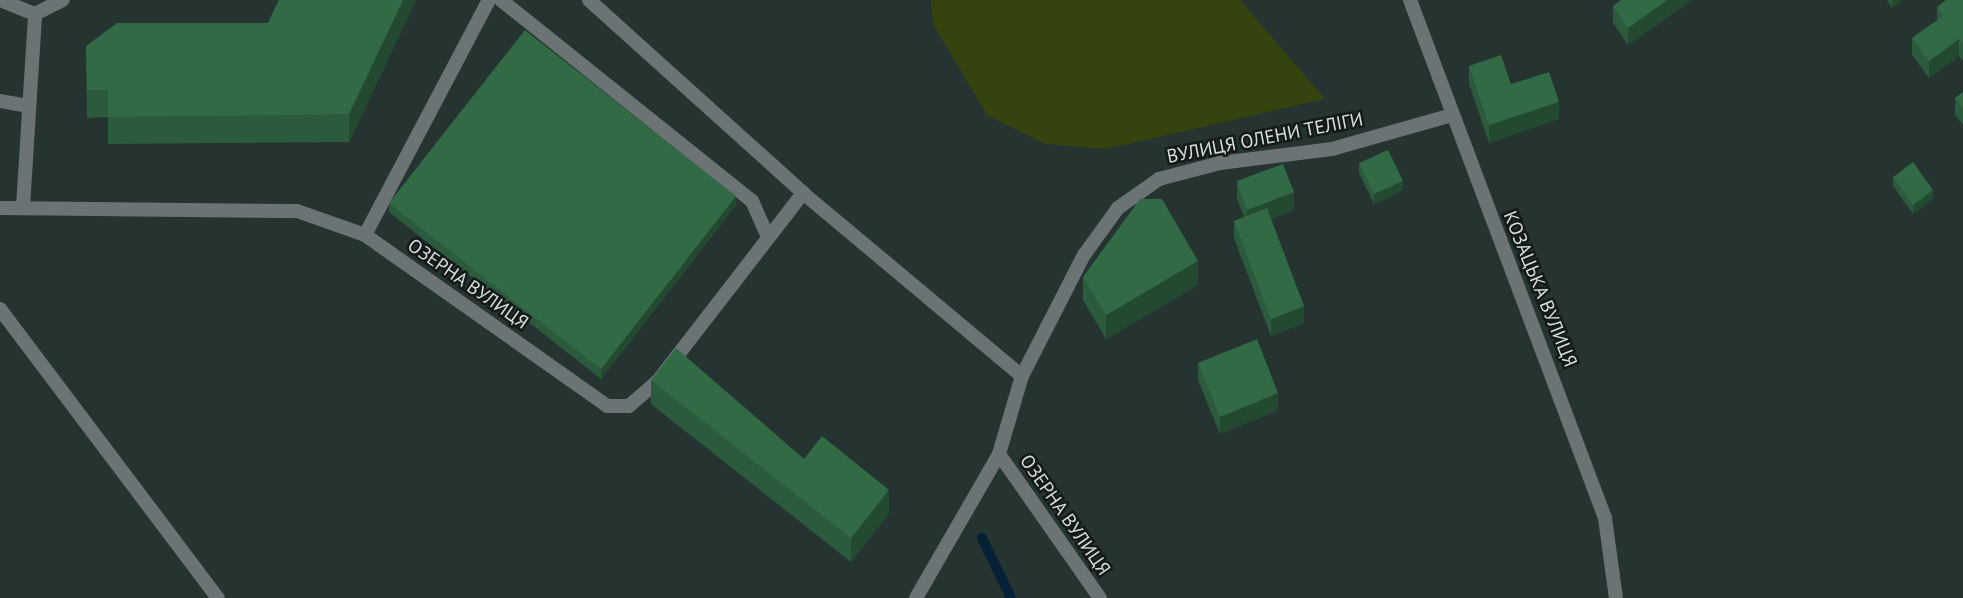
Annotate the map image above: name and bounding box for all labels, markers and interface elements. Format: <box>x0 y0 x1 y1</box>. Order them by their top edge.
street label: ВУЛИЦЯ ОЛЕНИ ТЕЛІГИ <box>1165 108 1365 168</box>
street label: КОЗАЦЬКА ВУЛИЦЯ <box>1498 207 1582 371</box>
street label: ОЗЕРНА ВУЛИЦЯ <box>403 234 533 334</box>
street label: ОЗЕРНА ВУЛИЦЯ <box>1015 450 1115 580</box>

